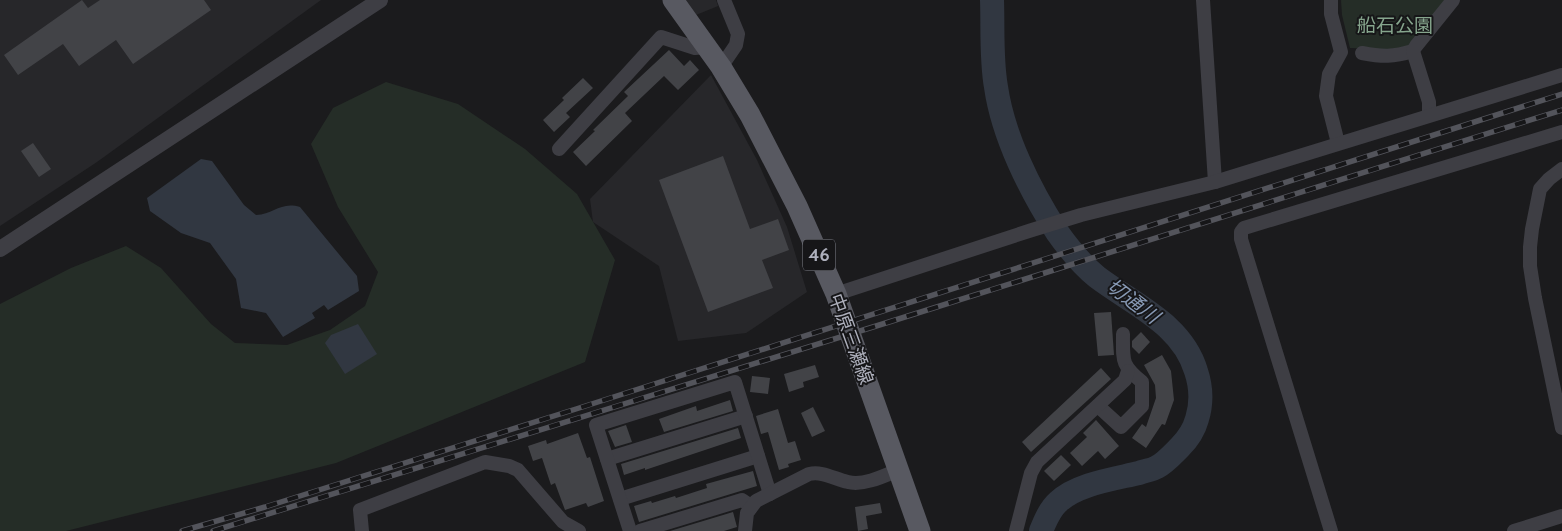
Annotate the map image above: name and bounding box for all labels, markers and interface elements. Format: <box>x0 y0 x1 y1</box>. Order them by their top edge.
park label: 船石公園 <box>1357 14 1433 37</box>
road number: 46 <box>803 240 835 270</box>
water label: 切通川 <box>1102 273 1166 330</box>
street label: 中原三瀬線 <box>824 290 878 388</box>

